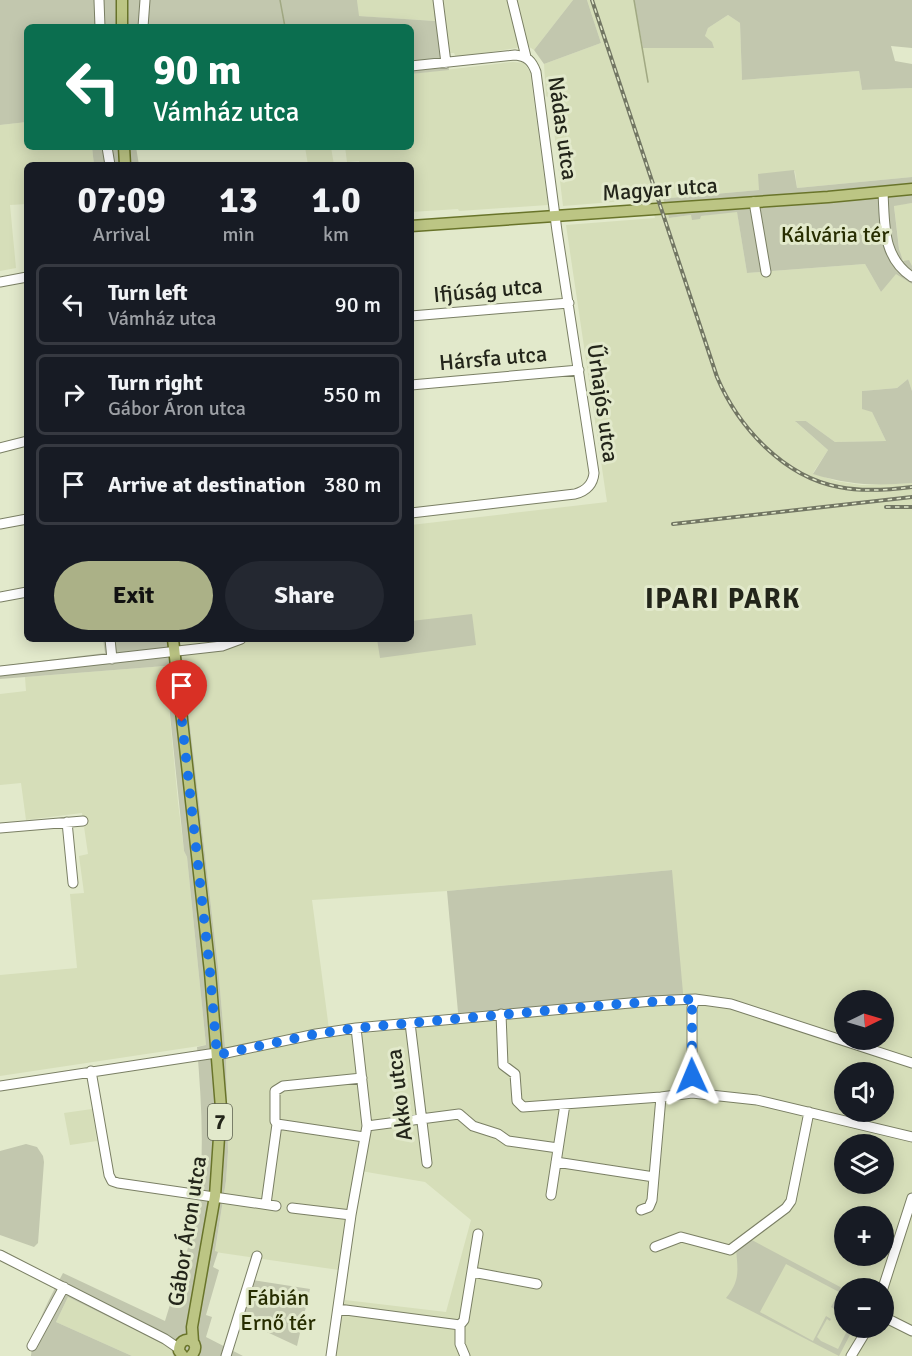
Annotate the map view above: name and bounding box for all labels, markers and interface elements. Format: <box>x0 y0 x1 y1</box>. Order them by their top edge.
text: 90 m <box>153 45 242 96</box>
icon: left <box>54 48 132 126</box>
street label: Nádas utca <box>542 74 584 182</box>
text: Vámház utca <box>153 96 299 129</box>
street label: Magyar utca <box>601 172 719 206</box>
text: 07:09 <box>77 178 166 223</box>
text: 13 <box>219 178 258 223</box>
text: 1.0 <box>311 178 361 223</box>
park label: Kálvária tér <box>781 221 889 248</box>
text: Arrival <box>93 222 150 247</box>
text: min <box>222 222 255 247</box>
text: km <box>323 222 349 247</box>
street label: Ifjúság utca <box>432 272 544 308</box>
text: Turn left <box>108 279 188 306</box>
icon: left <box>57 288 90 321</box>
text: 90 m <box>335 291 381 318</box>
text: Vámház utca <box>108 306 216 331</box>
street label: Hársfa utca <box>438 340 548 376</box>
street label: Űrhajós utca <box>581 342 625 464</box>
text: Turn right <box>108 369 203 396</box>
icon: right <box>57 378 90 411</box>
text: 550 m <box>323 381 381 408</box>
text: Gábor Áron utca <box>108 396 246 421</box>
icon: arrive <box>57 468 90 501</box>
text: Arrive at destination <box>108 471 305 498</box>
text: 380 m <box>323 471 382 498</box>
button: Exit <box>54 561 213 630</box>
button: Share <box>225 561 384 630</box>
district label: IPARI PARK <box>645 582 801 616</box>
pin <box>156 660 207 722</box>
icon: arrive <box>165 669 198 702</box>
north arrow <box>834 990 894 1050</box>
map controls <box>834 990 894 1338</box>
position arrow <box>660 1044 724 1108</box>
street label: Akko utca <box>380 1047 418 1143</box>
button: sound <box>834 1062 894 1122</box>
road number: 7 <box>208 1104 232 1140</box>
button: layers <box>834 1134 894 1194</box>
street label: Gábor Áron utca <box>162 1154 212 1308</box>
button: + <box>834 1206 894 1266</box>
button: − <box>834 1278 894 1338</box>
park label: Fábián Ernő tér <box>240 1284 316 1336</box>

